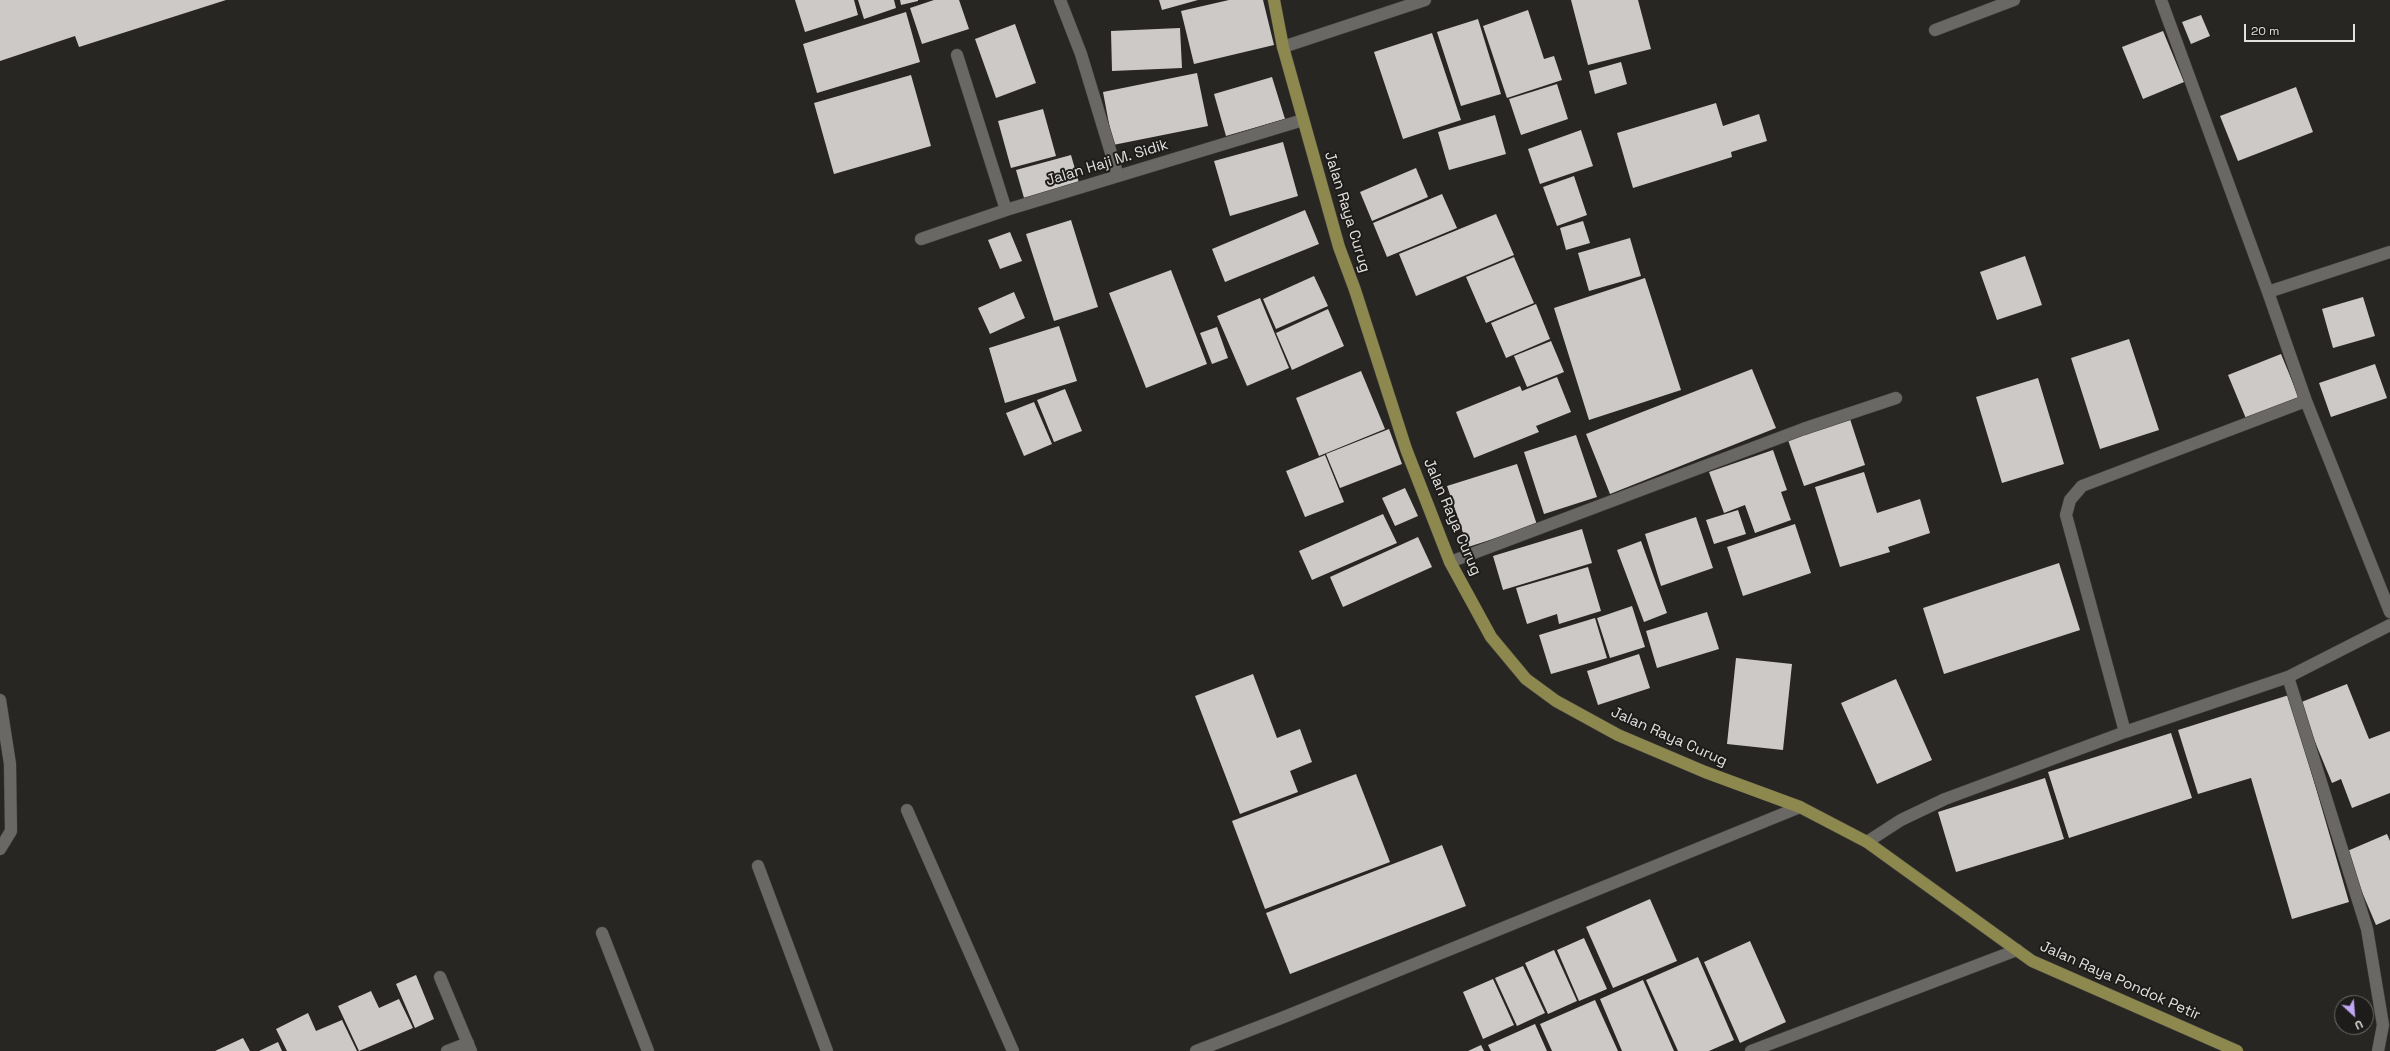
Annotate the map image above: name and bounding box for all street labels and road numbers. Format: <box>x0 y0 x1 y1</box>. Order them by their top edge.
street label: Jalan Haji M. Sidik <box>1044 136 1170 190</box>
street label: Jalan Raya Curug <box>1320 149 1374 275</box>
street label: Jalan Raya Curug <box>1419 456 1485 578</box>
street label: Jalan Raya Curug <box>1608 703 1730 771</box>
street label: Jalan Raya Pondok Petir <box>2037 937 2203 1025</box>

